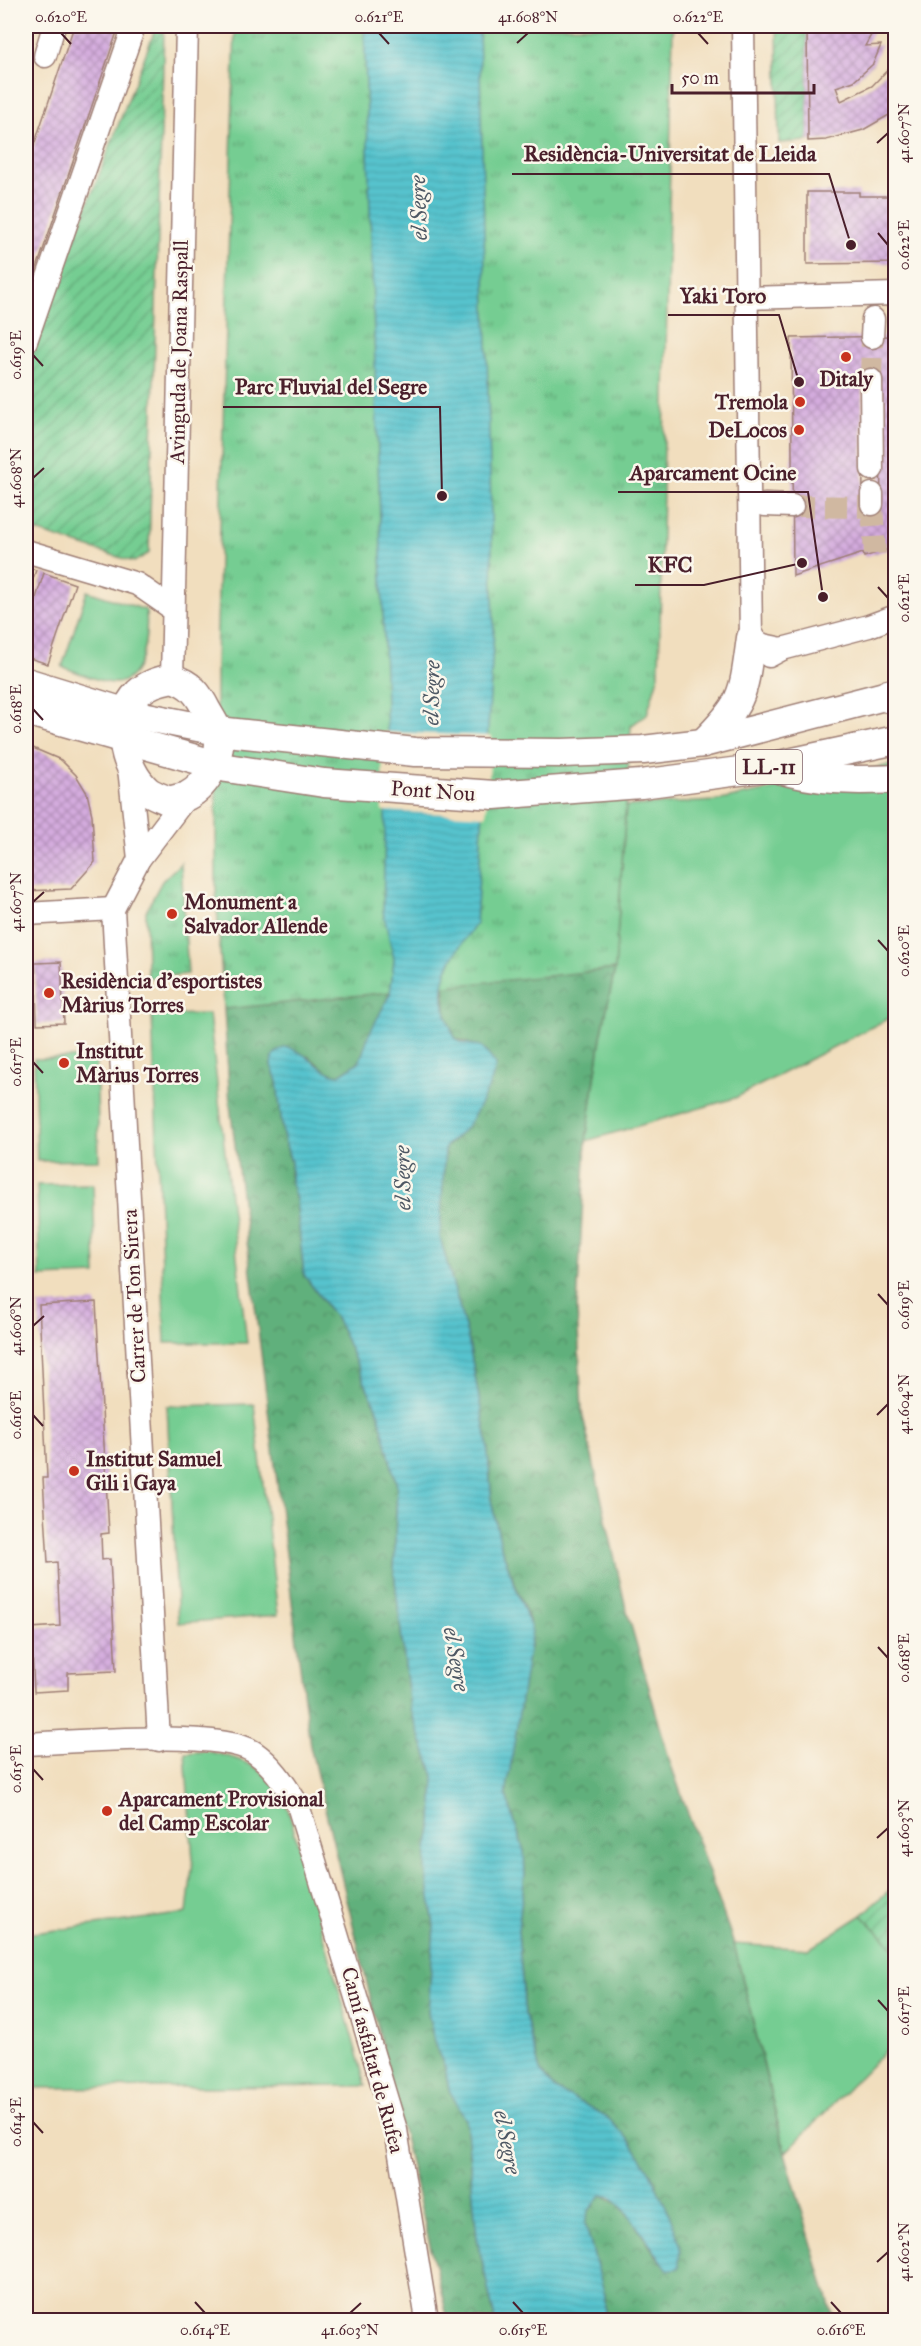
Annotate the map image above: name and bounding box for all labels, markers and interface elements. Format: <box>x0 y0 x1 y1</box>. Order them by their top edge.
text: 0.620°E <box>35 8 87 26</box>
text: 0.621°E <box>354 8 404 26</box>
text: 41.608°N <box>498 8 558 26</box>
text: 0.622°E <box>673 8 723 26</box>
scale bar <box>672 57 814 95</box>
text: 50 m <box>681 67 719 89</box>
text: 41.607°N <box>895 103 913 163</box>
callout: Residència-Universitat de Lleida <box>512 134 829 174</box>
text: Residència-Universitat de Lleida <box>524 140 817 167</box>
water label: el Segre <box>404 174 433 241</box>
text: 0.622°E <box>895 220 913 270</box>
street label: Avinguda de Joana Raspall <box>164 239 194 465</box>
callout: Yaki Toro <box>668 275 779 315</box>
text: Yaki Toro <box>679 282 766 309</box>
text: 0.619°E <box>7 330 25 380</box>
marker: Ditaly <box>839 350 853 364</box>
place label: Ditaly <box>819 366 874 392</box>
callout: Parc Fluvial del Segre <box>223 367 440 407</box>
text: Parc Fluvial del Segre <box>235 373 427 400</box>
place label: Tremola <box>714 389 789 415</box>
marker: Tremola <box>793 395 807 409</box>
place label: DeLocos <box>708 417 787 443</box>
marker: DeLocos <box>792 423 806 437</box>
text: 41.608°N <box>7 448 25 508</box>
callout: Aparcament Ocine <box>618 452 808 492</box>
text: Aparcament Ocine <box>628 459 796 486</box>
callout: KFC <box>635 545 704 585</box>
text: KFC <box>648 551 693 578</box>
text: 0.621°E <box>895 573 913 623</box>
water label: el Segre <box>417 660 446 726</box>
text: 0.618°E <box>7 684 25 734</box>
road number: LL-11 <box>736 750 802 784</box>
street label: Pont Nou <box>390 775 476 807</box>
text: 41.607°N <box>7 872 25 932</box>
place label: Monument a Salvador Allende <box>184 889 328 939</box>
marker: Monument a Salvador Allende <box>165 907 179 921</box>
text: 0.620°E <box>895 925 913 977</box>
place label: Residència d'esportistes Màrius Torres <box>61 968 262 1018</box>
marker: Residència d'esportistes Màrius Torres <box>42 986 56 1000</box>
text: 0.617°E <box>7 1037 25 1087</box>
place label: Institut Màrius Torres <box>76 1038 199 1088</box>
marker: Institut Màrius Torres <box>57 1056 71 1070</box>
water label: el Segre <box>388 1145 417 1211</box>
street label: Carrer de Ton Sirera <box>116 1208 152 1384</box>
text: 0.619°E <box>895 1280 913 1330</box>
text: 41.606°N <box>7 1296 25 1356</box>
text: 41.604°N <box>895 1374 913 1434</box>
text: 0.616°E <box>7 1390 25 1440</box>
place label: Institut Samuel Gili i Gaya <box>86 1446 223 1496</box>
marker: Institut Samuel Gili i Gaya <box>67 1464 81 1478</box>
water label: el Segre <box>438 1625 476 1694</box>
text: 0.618°E <box>895 1633 913 1683</box>
text: 0.615°E <box>7 1745 25 1793</box>
place label: Aparcament Provisional del Camp Escolar <box>117 1786 325 1836</box>
text: 41.603°N <box>895 1799 913 1857</box>
marker: Aparcament Provisional del Camp Escolar <box>100 1804 114 1818</box>
street label: Camí asfaltat de Rufea <box>336 1964 410 2156</box>
text: 0.617°E <box>895 1986 913 2036</box>
text: 0.614°E <box>7 2097 25 2147</box>
water label: el Segre <box>488 2108 527 2177</box>
text: 41.602°N <box>895 2222 913 2282</box>
text: 0.614°E <box>180 2321 230 2339</box>
text: 41.603°N <box>321 2321 379 2339</box>
text: 0.615°E <box>499 2321 547 2339</box>
text: 0.616°E <box>816 2321 866 2339</box>

